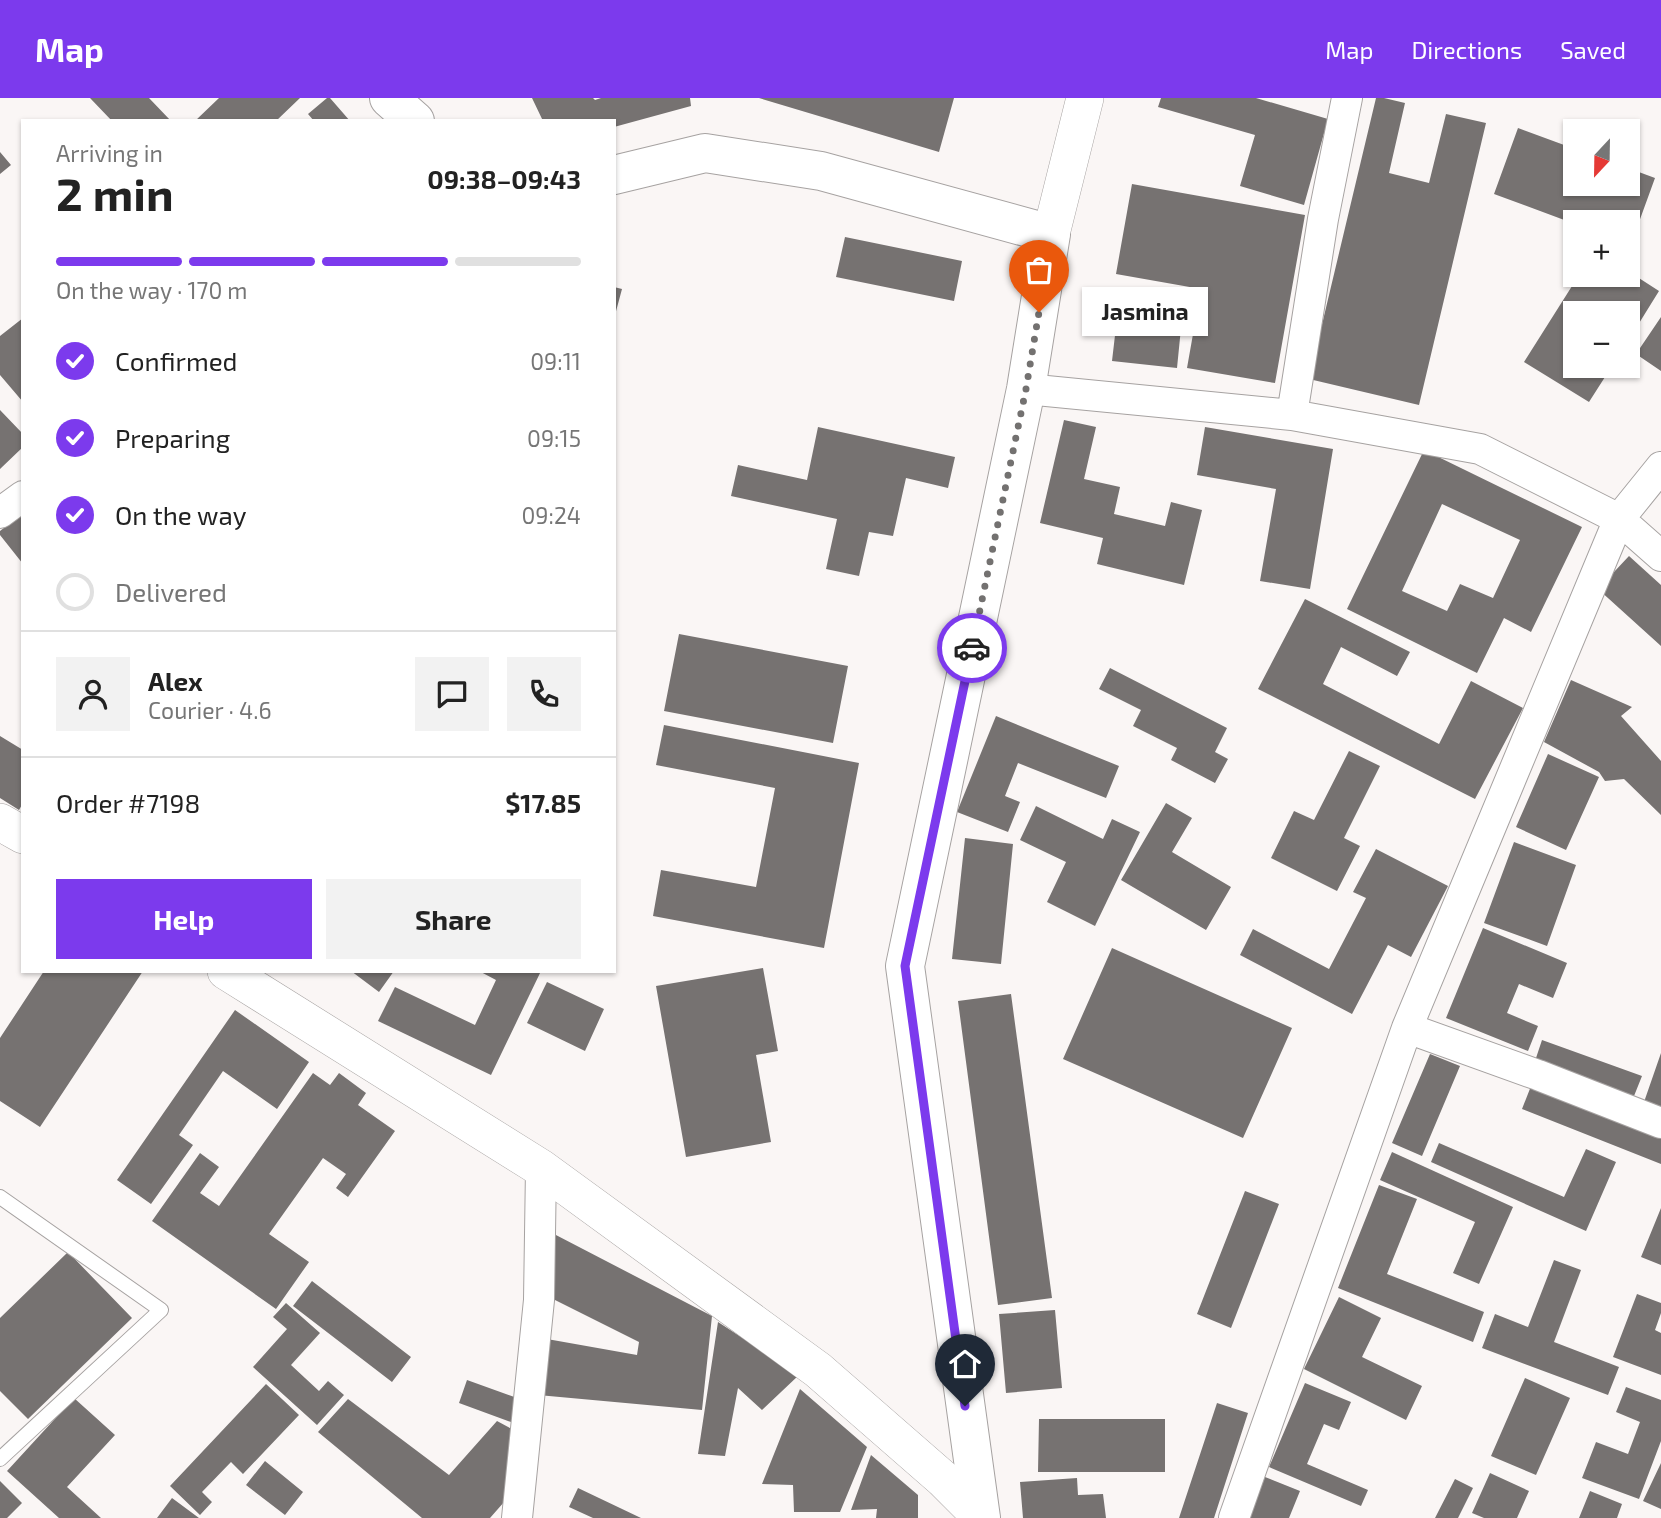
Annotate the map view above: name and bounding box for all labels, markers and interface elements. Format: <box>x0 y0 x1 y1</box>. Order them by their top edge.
text: Map <box>35 29 104 69</box>
text: Map <box>1325 35 1373 64</box>
text: Directions <box>1411 35 1522 64</box>
text: Saved <box>1560 35 1626 64</box>
north arrow <box>1563 119 1640 196</box>
map controls <box>1563 119 1640 378</box>
text: Arriving in <box>56 139 163 167</box>
text: 09:38–09:43 <box>427 163 581 194</box>
text: 2 min <box>56 165 174 220</box>
button: + <box>1563 210 1640 287</box>
pin <box>1009 240 1069 312</box>
icon: bag <box>1020 251 1058 289</box>
text: On the way · 170 m <box>56 276 248 304</box>
callout: Jasmina <box>1081 288 1207 336</box>
text: Jasmina <box>1101 297 1189 325</box>
button: − <box>1563 301 1640 378</box>
icon: check <box>56 342 94 380</box>
text: Confirmed <box>115 345 238 376</box>
text: 09:11 <box>530 347 581 375</box>
icon: check <box>56 419 94 457</box>
text: Preparing <box>115 422 230 453</box>
text: 09:15 <box>527 424 581 452</box>
icon: check <box>56 496 94 534</box>
text: On the way <box>115 499 246 530</box>
text: 09:24 <box>521 501 581 529</box>
text: Delivered <box>115 576 227 607</box>
courier <box>937 613 1007 683</box>
icon: car <box>953 629 991 667</box>
button: person <box>56 657 130 731</box>
button: chat <box>415 657 489 731</box>
button: phone <box>507 657 581 731</box>
text: Alex <box>148 665 203 696</box>
text: Courier · 4.6 <box>148 696 272 724</box>
text: Order #7198 <box>56 787 200 818</box>
text: $17.85 <box>505 787 581 818</box>
button: Help <box>56 879 312 959</box>
button: Share <box>326 879 581 959</box>
pin <box>935 1334 995 1406</box>
icon: home <box>946 1345 984 1383</box>

